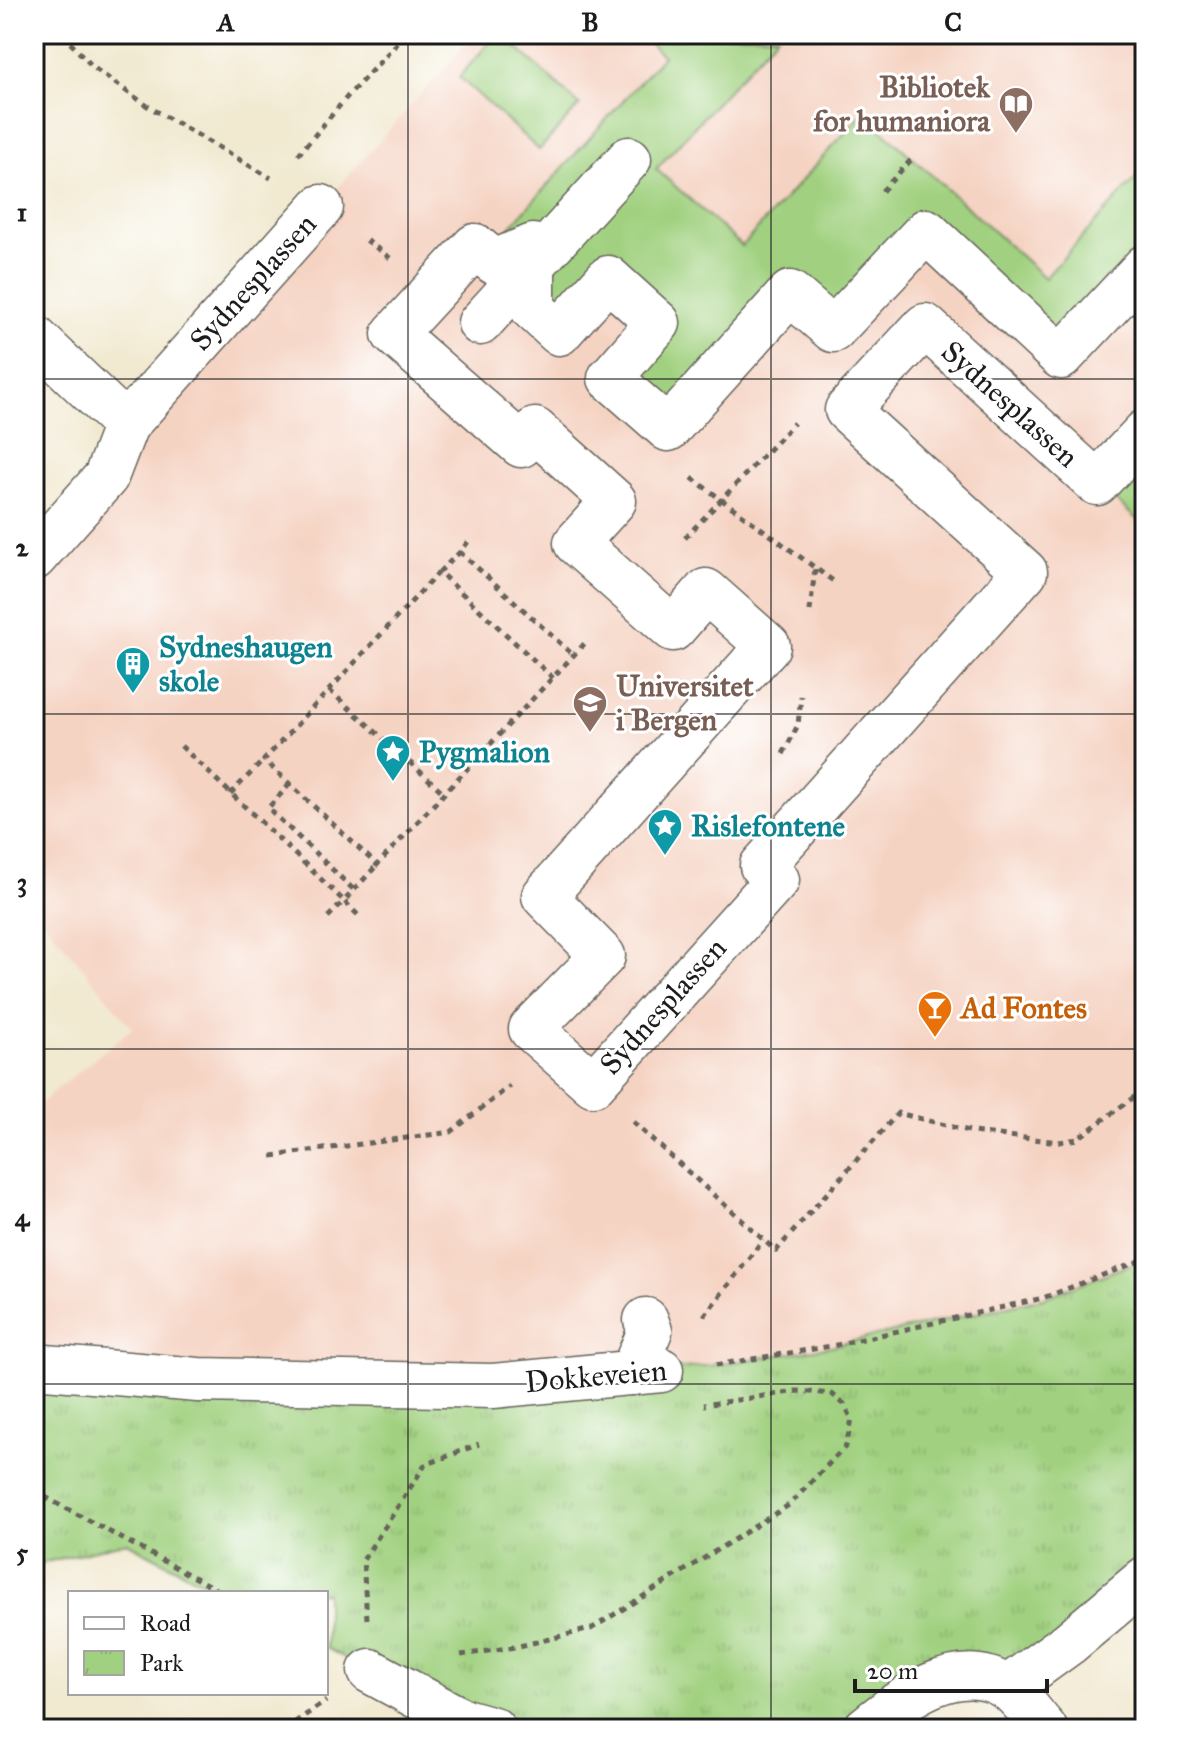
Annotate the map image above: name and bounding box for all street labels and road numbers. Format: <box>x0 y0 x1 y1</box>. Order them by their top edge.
street label: Sydnesplassen <box>182 206 324 358</box>
street label: Sydnesplassen <box>934 333 1086 475</box>
street label: Sydnesplassen <box>592 930 734 1082</box>
street label: Dokkeveien <box>524 1352 668 1400</box>

